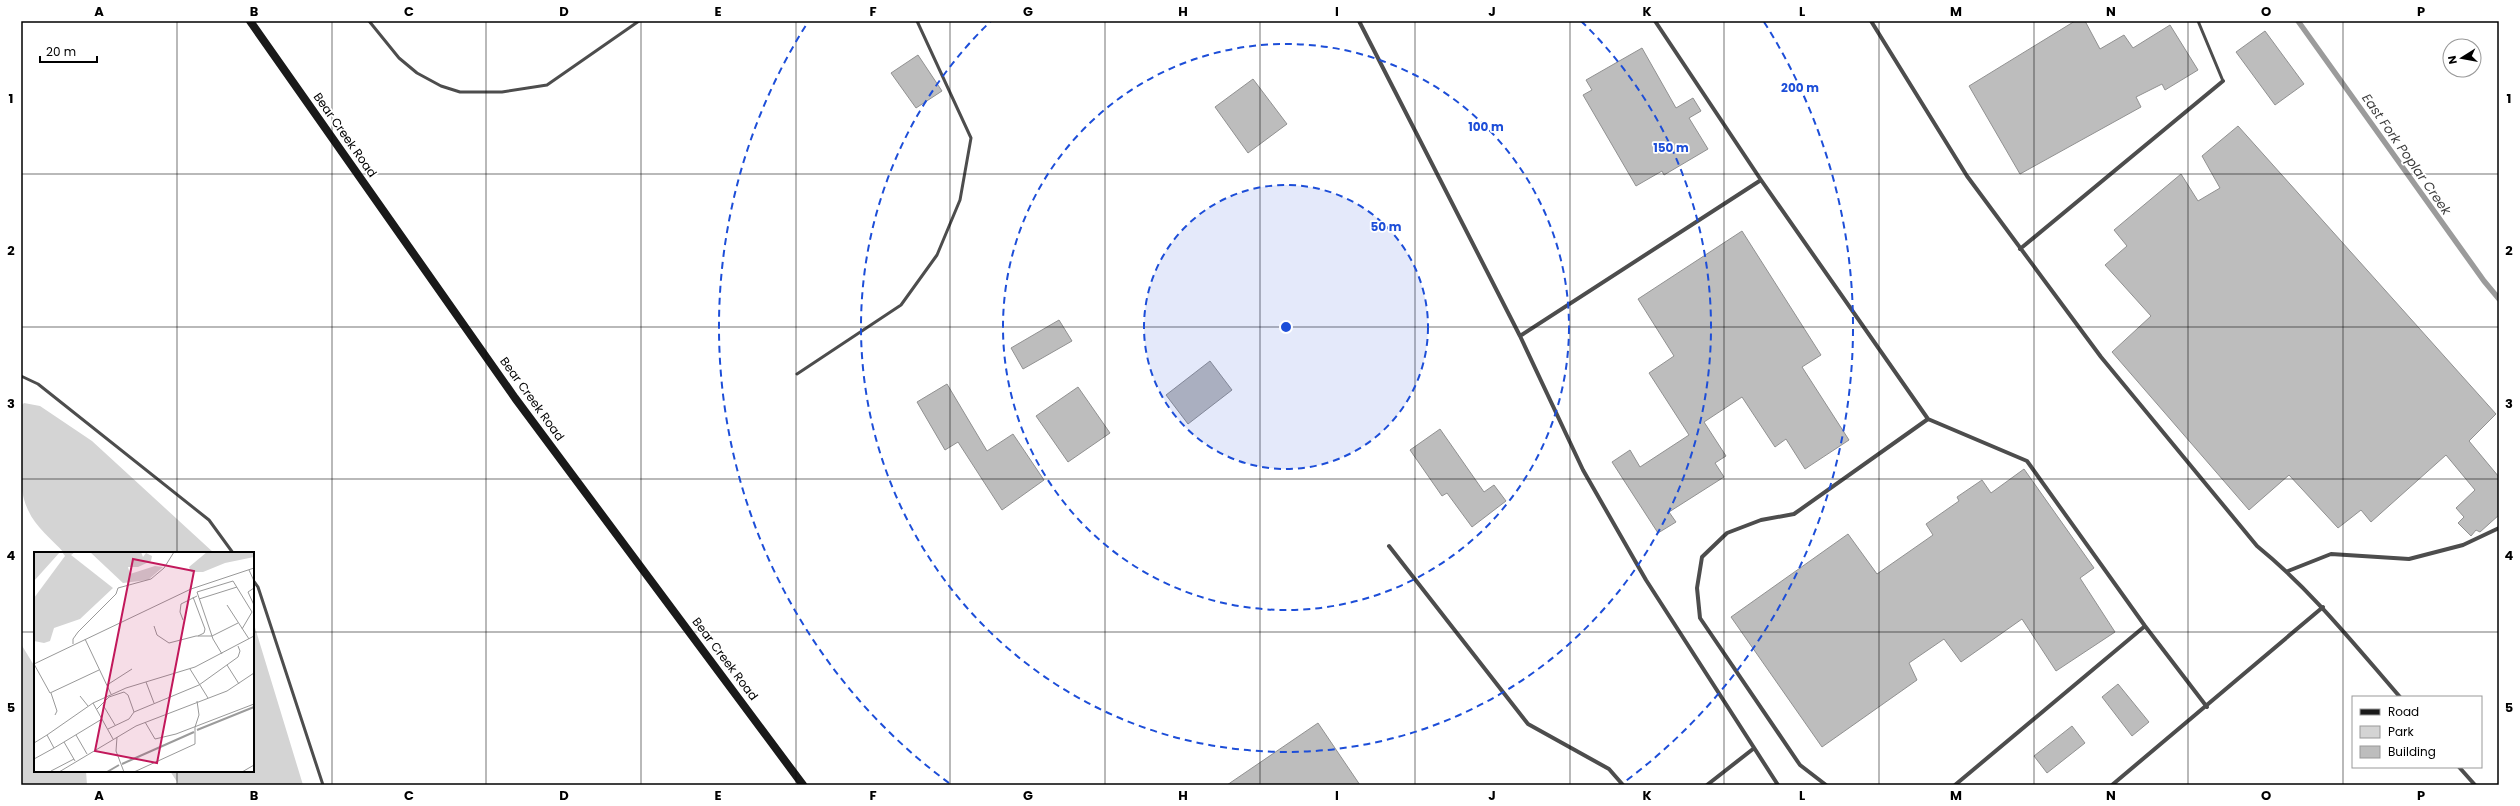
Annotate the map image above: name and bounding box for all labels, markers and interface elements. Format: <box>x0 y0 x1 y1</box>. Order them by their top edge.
text: A <box>94 2 104 21</box>
text: B <box>250 2 259 21</box>
text: C <box>404 2 414 21</box>
text: D <box>559 2 569 21</box>
text: E <box>714 2 722 21</box>
text: F <box>869 2 877 21</box>
text: G <box>1023 2 1033 21</box>
text: H <box>1178 2 1188 21</box>
text: I <box>1335 2 1339 21</box>
text: J <box>1488 2 1496 21</box>
text: K <box>1642 2 1652 21</box>
text: L <box>1799 2 1805 21</box>
text: M <box>1950 2 1962 21</box>
text: N <box>2106 2 2116 21</box>
text: O <box>2261 2 2271 21</box>
text: P <box>2417 2 2425 21</box>
scale bar <box>40 38 97 64</box>
north arrow <box>2442 38 2482 78</box>
text: 20 m <box>46 43 76 60</box>
text: N <box>2444 54 2461 65</box>
text: 200 m <box>1781 79 1819 96</box>
text: 1 <box>9 89 13 108</box>
street label: Bear Creek Road <box>310 89 381 180</box>
text: 1 <box>2507 89 2511 108</box>
water label: East Fork Poplar Creek <box>2357 90 2456 220</box>
text: 100 m <box>1468 118 1504 135</box>
text: 150 m <box>1653 139 1689 156</box>
text: 50 m <box>1371 218 1402 235</box>
text: 2 <box>7 241 15 260</box>
text: 2 <box>2505 241 2513 260</box>
centre of rings <box>1279 320 1293 334</box>
street label: Bear Creek Road <box>496 353 569 444</box>
text: 3 <box>7 394 15 413</box>
text: 3 <box>2505 394 2513 413</box>
text: 4 <box>7 546 16 565</box>
text: 4 <box>2505 546 2514 565</box>
inset map <box>34 552 254 772</box>
street label: Bear Creek Road <box>689 614 762 704</box>
legend <box>2352 696 2482 768</box>
text: 5 <box>7 698 15 717</box>
text: 5 <box>2505 698 2513 717</box>
text: Road <box>2388 703 2419 720</box>
text: Park <box>2388 723 2415 740</box>
text: Building <box>2388 743 2436 760</box>
text: A <box>94 786 104 805</box>
text: B <box>250 786 259 805</box>
text: C <box>404 786 414 805</box>
text: D <box>559 786 569 805</box>
text: E <box>714 786 722 805</box>
text: F <box>869 786 877 805</box>
text: G <box>1023 786 1033 805</box>
text: H <box>1178 786 1188 805</box>
text: I <box>1335 786 1339 805</box>
text: J <box>1488 786 1496 805</box>
text: K <box>1642 786 1652 805</box>
text: L <box>1799 786 1805 805</box>
text: M <box>1950 786 1962 805</box>
text: N <box>2106 786 2116 805</box>
text: O <box>2261 786 2271 805</box>
text: P <box>2417 786 2425 805</box>

